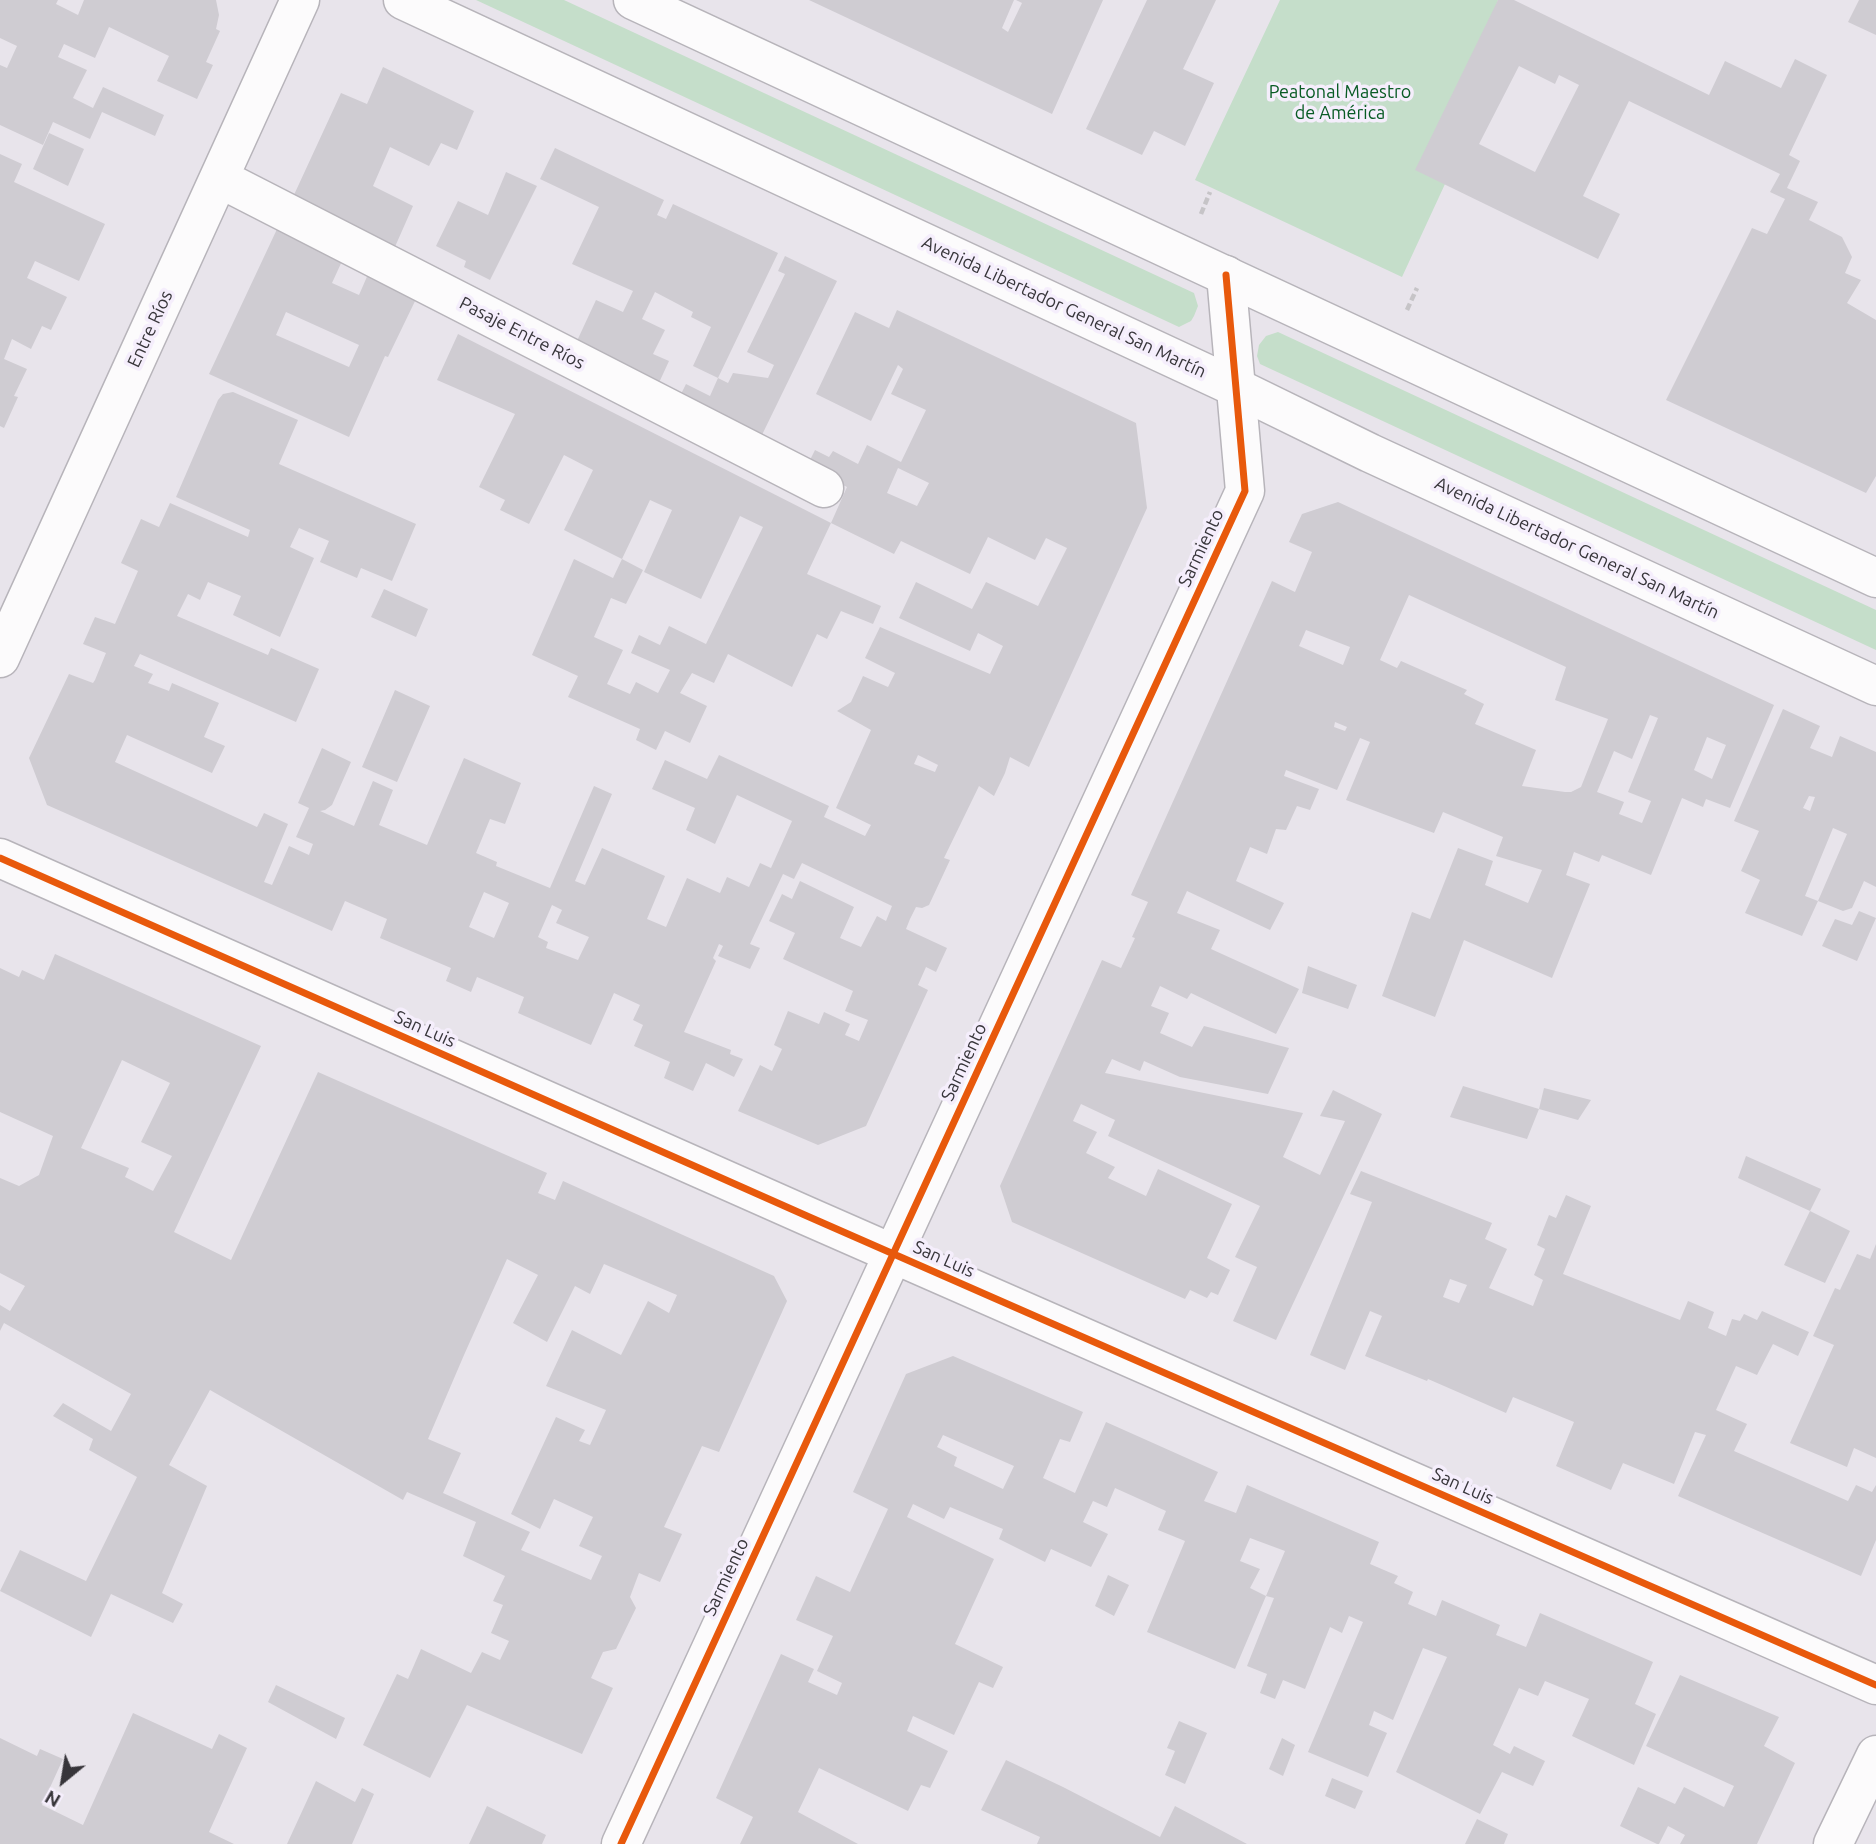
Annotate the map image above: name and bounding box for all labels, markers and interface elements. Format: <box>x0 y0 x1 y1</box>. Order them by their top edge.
park label: Peatonal Maestro de América <box>1269 81 1411 124</box>
street label: Avenida Libertador General San Martín <box>918 231 1210 383</box>
street label: Entre Ríos <box>123 287 177 371</box>
street label: Pasaje Entre Ríos <box>456 292 588 374</box>
street label: Avenida Libertador General San Martín <box>1431 472 1723 624</box>
street label: Sarmiento <box>1174 506 1228 590</box>
street label: San Luis <box>391 1006 459 1052</box>
street label: Sarmiento <box>937 1020 991 1104</box>
street label: San Luis <box>910 1236 978 1282</box>
street label: San Luis <box>1429 1463 1497 1509</box>
street label: Sarmiento <box>699 1535 753 1619</box>
north arrow <box>28 1746 98 1816</box>
text: N <box>41 1786 64 1812</box>

